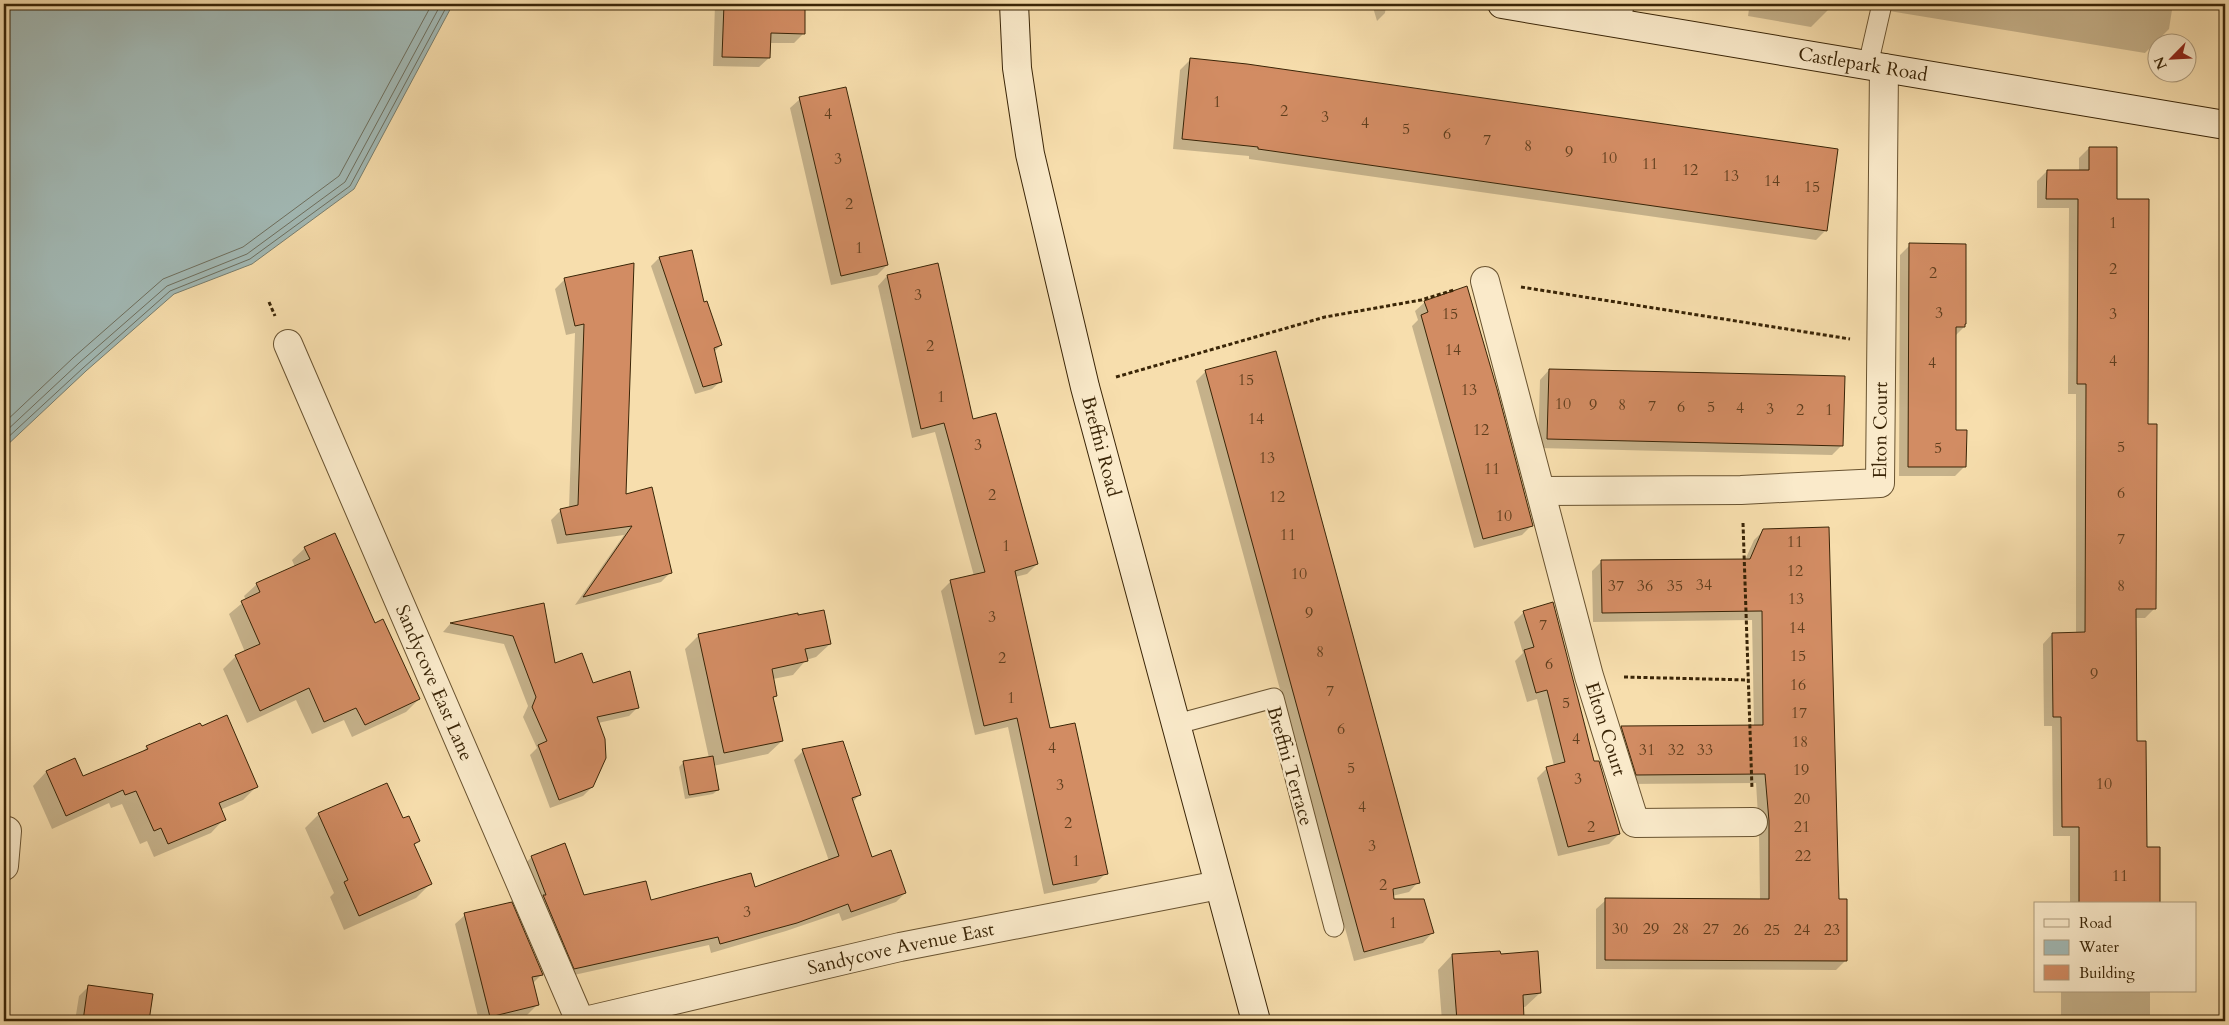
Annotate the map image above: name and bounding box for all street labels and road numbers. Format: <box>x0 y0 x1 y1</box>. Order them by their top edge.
street label: Castlepark Road <box>1796 41 1930 88</box>
street label: Elton Court <box>1867 382 1894 479</box>
street label: Breffni Road <box>1075 393 1127 500</box>
street label: Sandycove East Lane <box>389 601 479 765</box>
street label: Elton Court <box>1579 679 1632 779</box>
street label: Breffni Terrace <box>1261 703 1319 829</box>
street label: Sandycove Avenue East <box>805 916 996 981</box>

